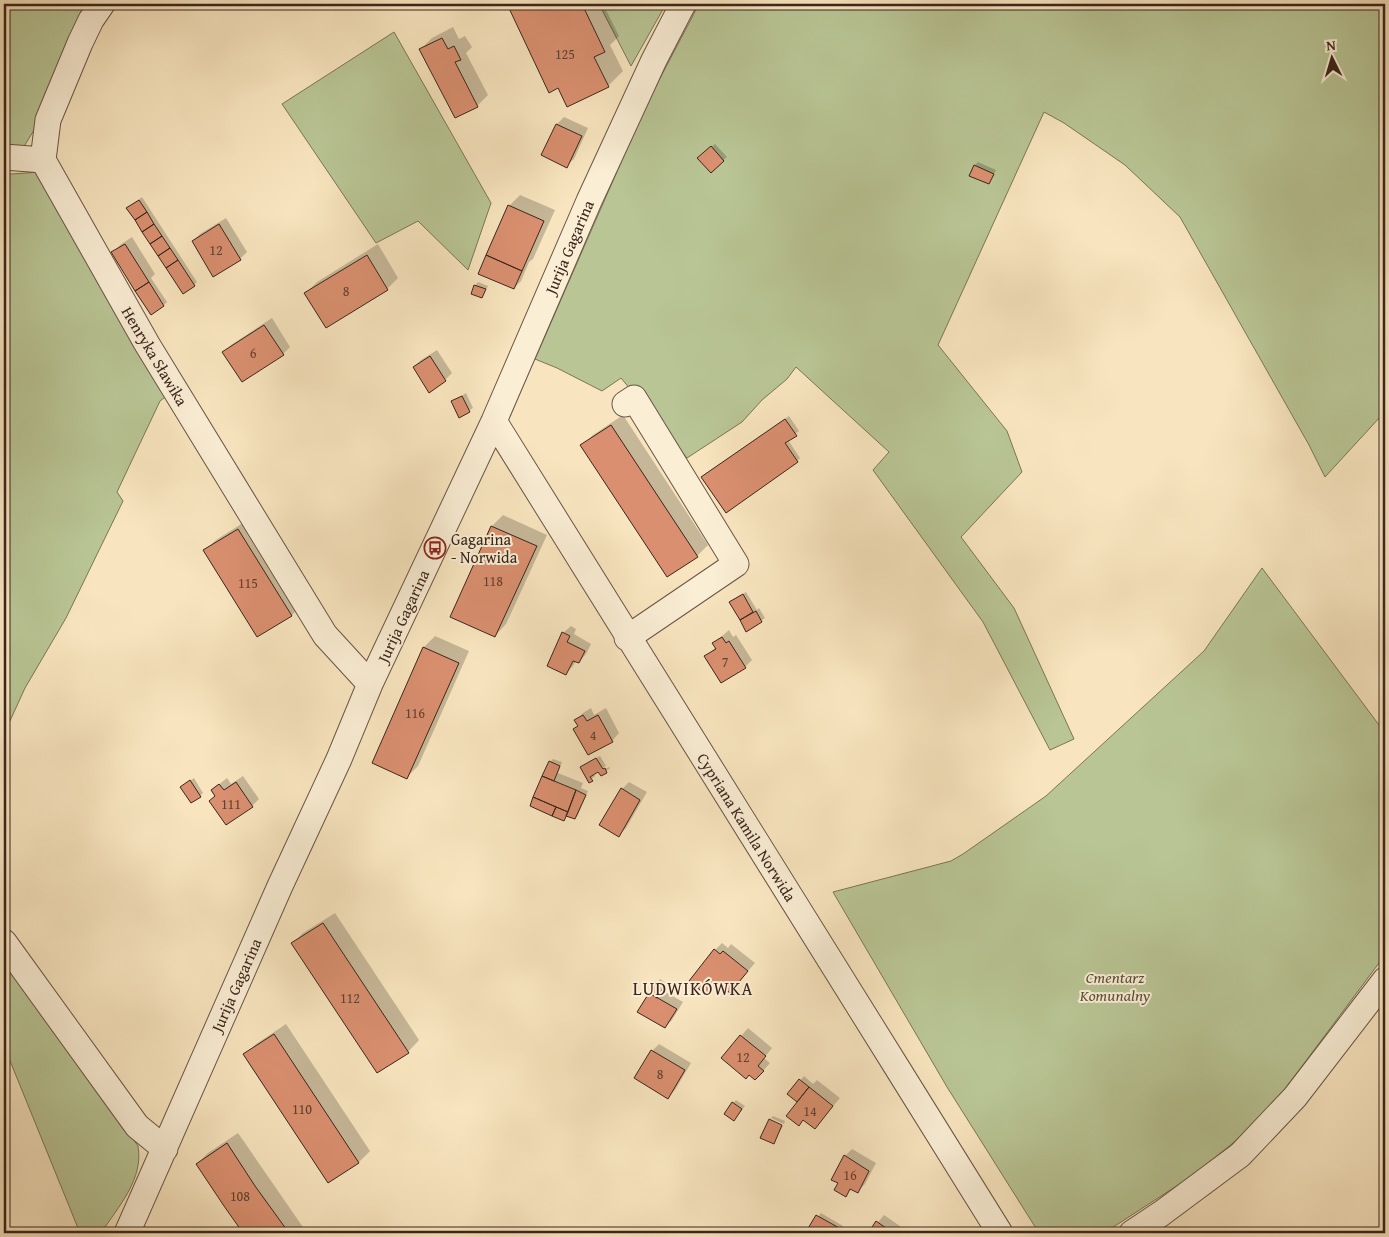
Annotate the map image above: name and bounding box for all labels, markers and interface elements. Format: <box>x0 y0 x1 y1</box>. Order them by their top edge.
north arrow <box>1306 32 1356 82</box>
text: N <box>1325 35 1337 55</box>
house number: 125 <box>555 44 575 64</box>
street label: Jurija Gagarina <box>538 196 600 300</box>
house number: 12 <box>209 240 223 260</box>
house number: 8 <box>343 281 350 301</box>
street label: Henryka Sławika <box>116 302 194 411</box>
house number: 6 <box>250 343 257 363</box>
place label: Gagarina - Norwida <box>451 527 518 569</box>
bus stop icon: Gagarina - Norwida <box>423 536 447 560</box>
street label: Jurija Gagarina <box>370 565 435 668</box>
house number: 118 <box>483 571 503 591</box>
house number: 115 <box>238 573 258 593</box>
house number: 7 <box>722 652 729 672</box>
house number: 116 <box>405 703 425 723</box>
house number: 4 <box>590 725 597 745</box>
street label: Cypriana Kamila Norwida <box>691 748 803 906</box>
house number: 111 <box>221 794 241 814</box>
street label: Jurija Gagarina <box>204 934 268 1038</box>
park label: Cmentarz Komunalny <box>1079 965 1151 1007</box>
district label: LUDWIKÓWKA <box>633 975 753 1002</box>
house number: 112 <box>340 988 360 1008</box>
house number: 12 <box>736 1047 750 1067</box>
house number: 8 <box>657 1064 664 1084</box>
house number: 110 <box>292 1099 312 1119</box>
house number: 14 <box>803 1101 817 1121</box>
house number: 16 <box>843 1165 857 1185</box>
house number: 108 <box>230 1186 250 1206</box>

